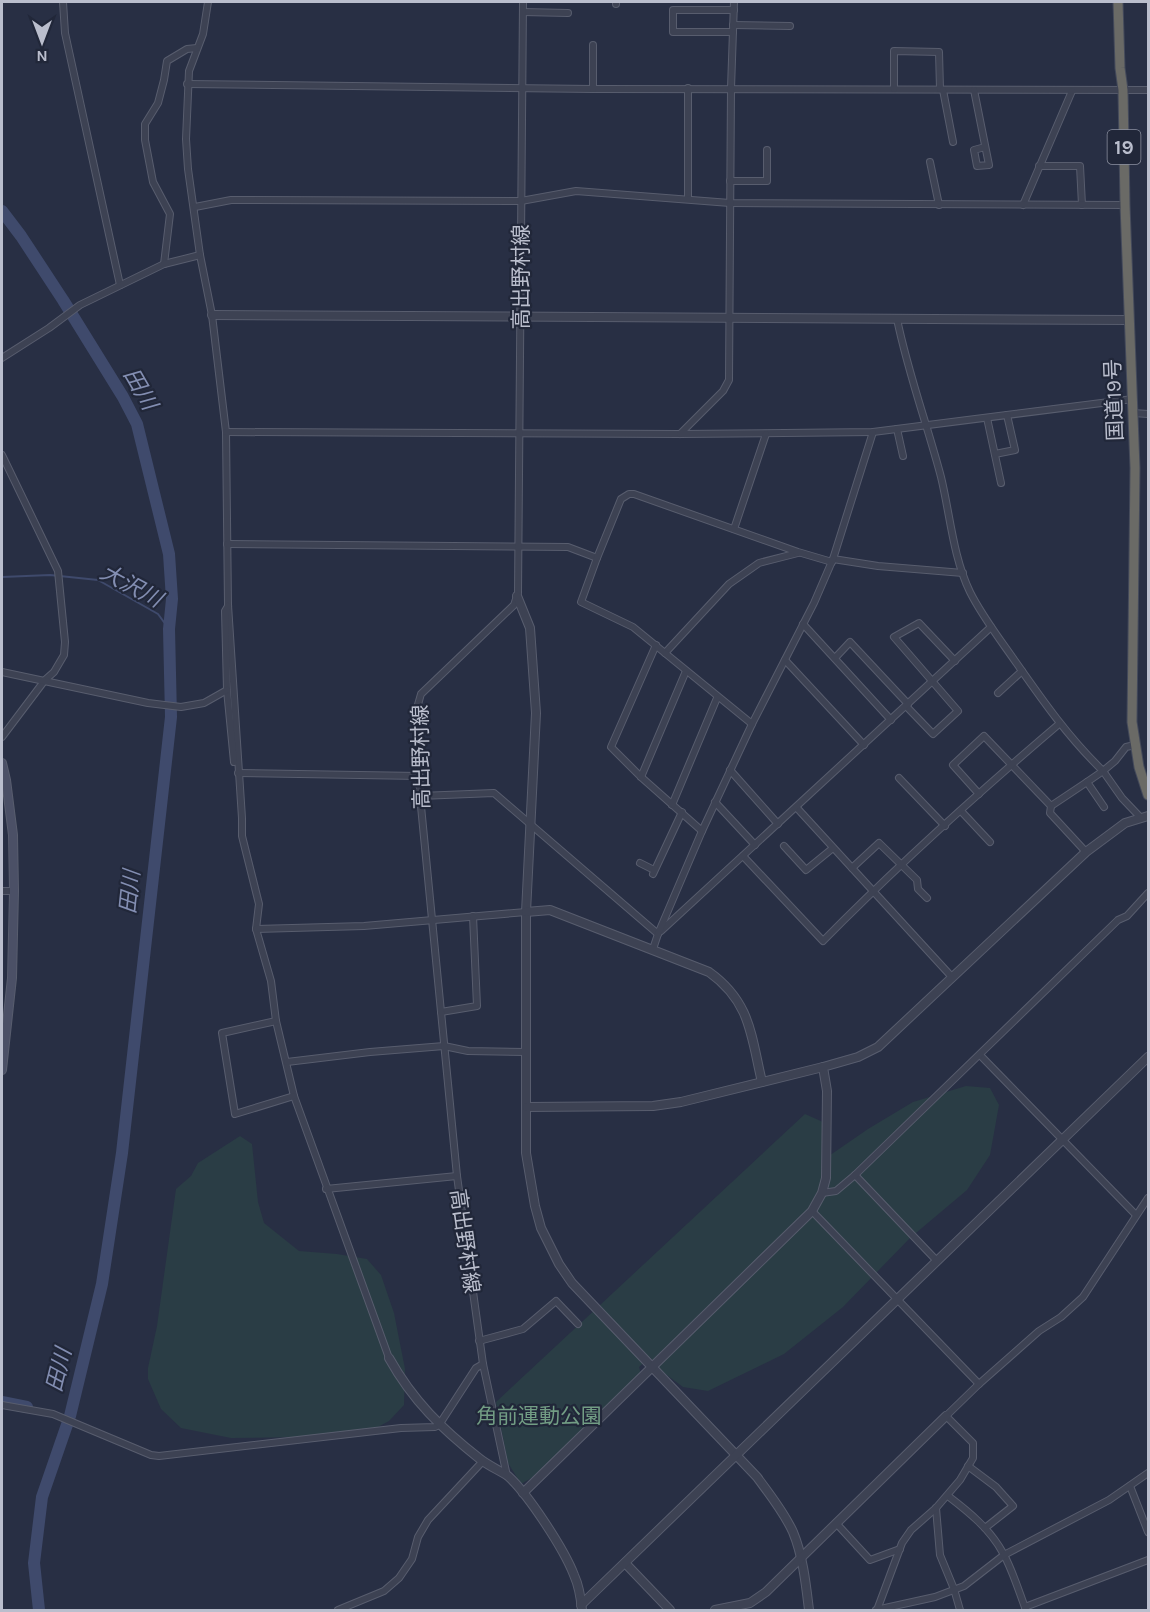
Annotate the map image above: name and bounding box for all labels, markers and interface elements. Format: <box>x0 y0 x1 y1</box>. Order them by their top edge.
north arrow <box>12 12 72 72</box>
text: N <box>36 47 48 66</box>
road number: 19 <box>1108 130 1140 164</box>
street label: 高出野村線 <box>509 225 533 330</box>
street label: 国道19号 <box>1101 359 1127 441</box>
water label: 田川 <box>118 363 163 416</box>
water label: 大沢川 <box>96 559 168 614</box>
street label: 高出野村線 <box>408 704 434 810</box>
water label: 田川 <box>115 867 145 915</box>
street label: 高出野村線 <box>446 1187 484 1295</box>
water label: 田川 <box>41 1344 77 1394</box>
park label: 角前運動公園 <box>476 1404 602 1428</box>

